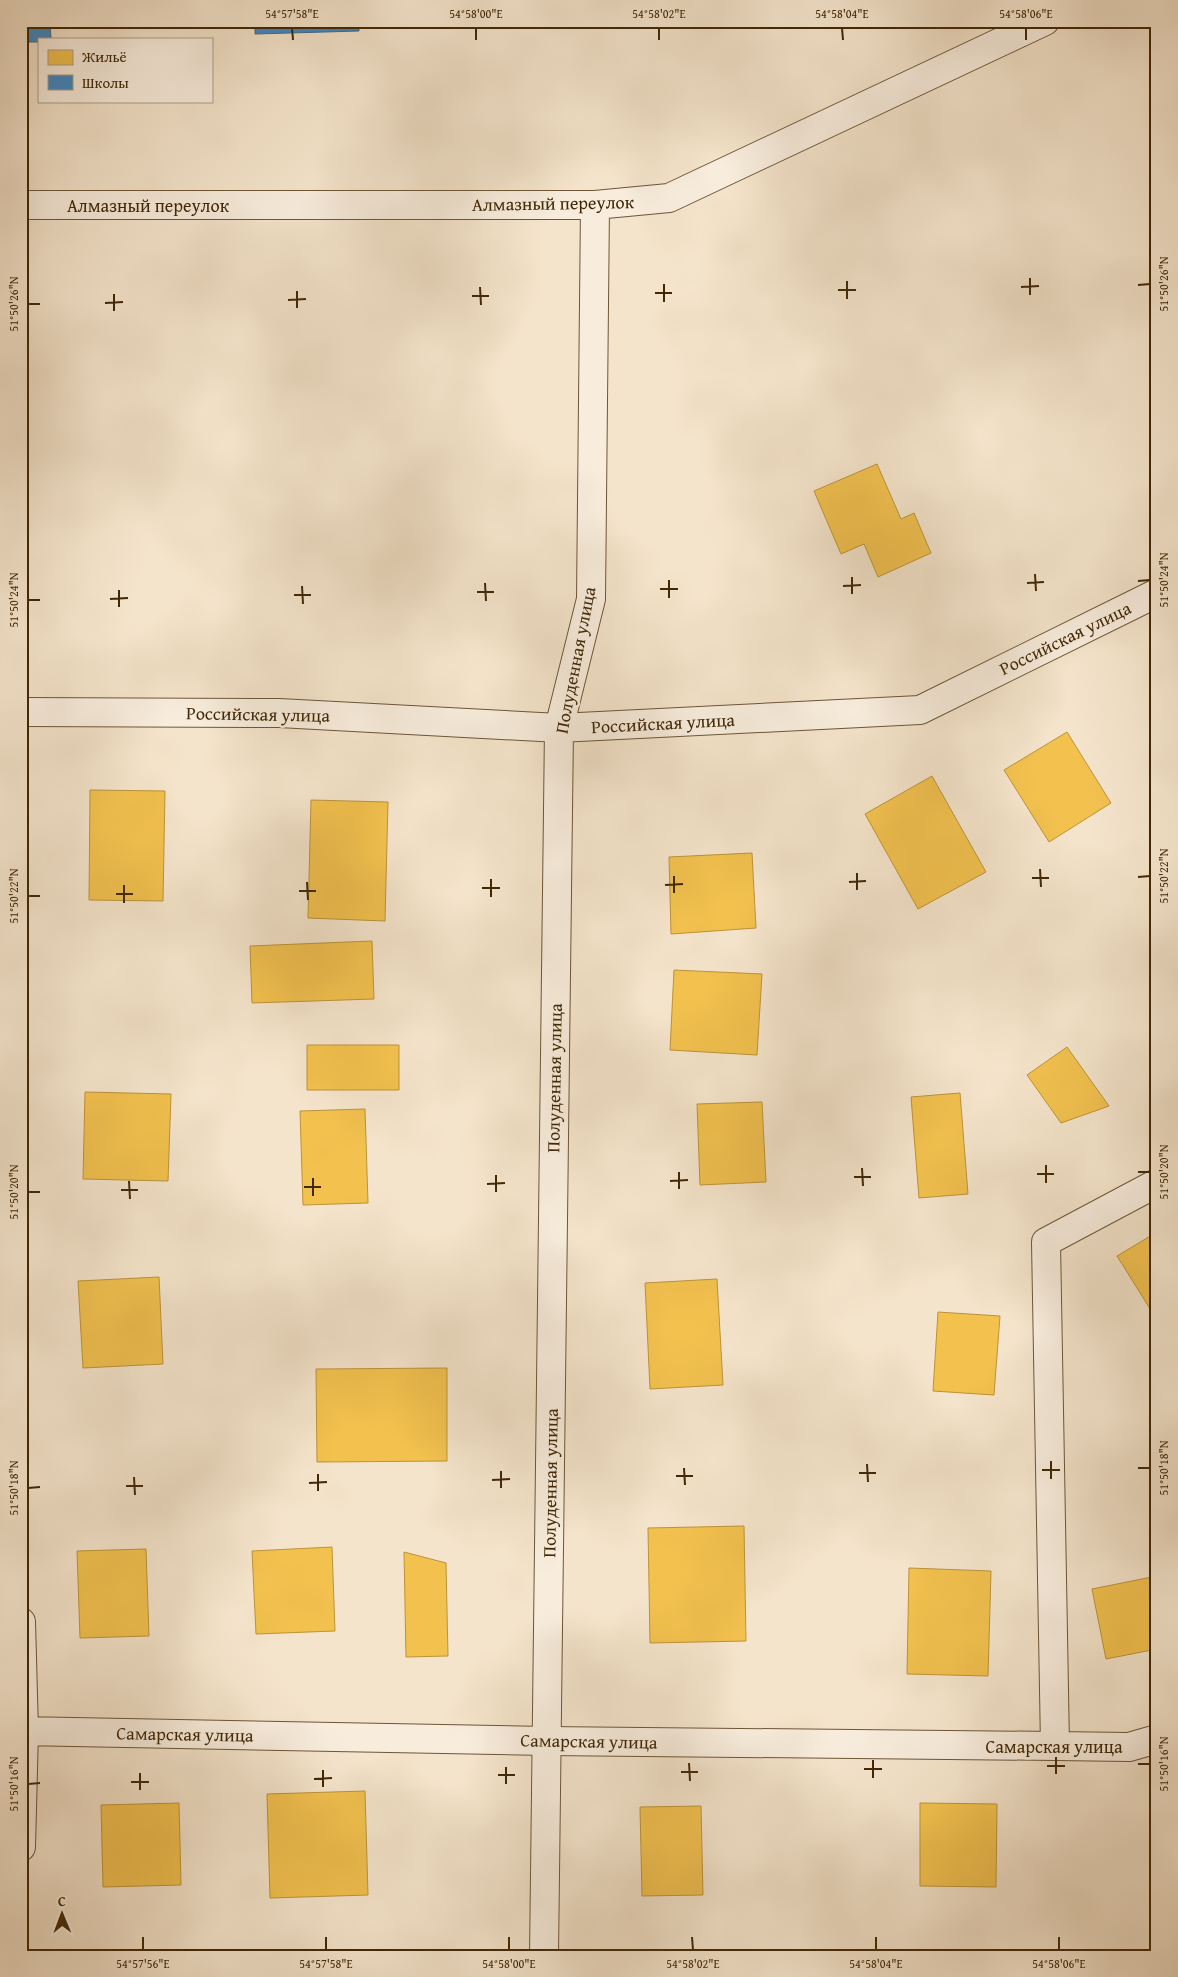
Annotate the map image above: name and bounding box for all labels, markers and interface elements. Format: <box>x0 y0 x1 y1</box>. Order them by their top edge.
text: 54°57'58"E <box>265 5 319 22</box>
text: 54°58'00"E <box>449 5 503 22</box>
text: 54°58'02"E <box>632 5 686 22</box>
text: 54°58'04"E <box>815 5 869 22</box>
text: 54°58'06"E <box>999 5 1053 22</box>
legend <box>38 38 212 102</box>
text: Жильё <box>81 46 127 67</box>
text: Школы <box>82 72 129 93</box>
street label: Алмазный переулок <box>472 188 635 218</box>
street label: Алмазный переулок <box>67 192 230 219</box>
text: 51°50'26"N <box>1155 256 1172 312</box>
text: 51°50'26"N <box>5 276 22 332</box>
text: 51°50'24"N <box>1155 552 1172 608</box>
text: 51°50'24"N <box>5 572 22 628</box>
street label: Полуденная улица <box>548 584 603 736</box>
street label: Российская улица <box>994 594 1136 682</box>
street label: Российская улица <box>186 699 331 729</box>
street label: Российская улица <box>590 706 736 740</box>
text: 51°50'22"N <box>1155 848 1172 904</box>
text: 51°50'22"N <box>5 868 22 924</box>
street label: Полуденная улица <box>539 1003 569 1153</box>
text: 51°50'20"N <box>1155 1144 1172 1200</box>
text: 51°50'20"N <box>5 1164 22 1220</box>
street label: Полуденная улица <box>535 1408 565 1558</box>
text: 51°50'18"N <box>1155 1440 1172 1496</box>
text: 51°50'18"N <box>5 1460 22 1516</box>
street label: Самарская улица <box>116 1719 254 1749</box>
street label: Самарская улица <box>520 1726 658 1756</box>
street label: Самарская улица <box>985 1733 1123 1760</box>
text: 51°50'16"N <box>1155 1736 1172 1792</box>
text: 51°50'16"N <box>5 1756 22 1812</box>
north arrow <box>38 1890 88 1940</box>
text: С <box>58 1891 66 1911</box>
text: 54°57'56"E <box>116 1955 170 1972</box>
text: 54°57'58"E <box>299 1955 353 1972</box>
text: 54°58'00"E <box>482 1955 536 1972</box>
text: 54°58'02"E <box>666 1955 720 1972</box>
text: 54°58'04"E <box>849 1955 903 1972</box>
text: 54°58'06"E <box>1032 1955 1086 1972</box>

